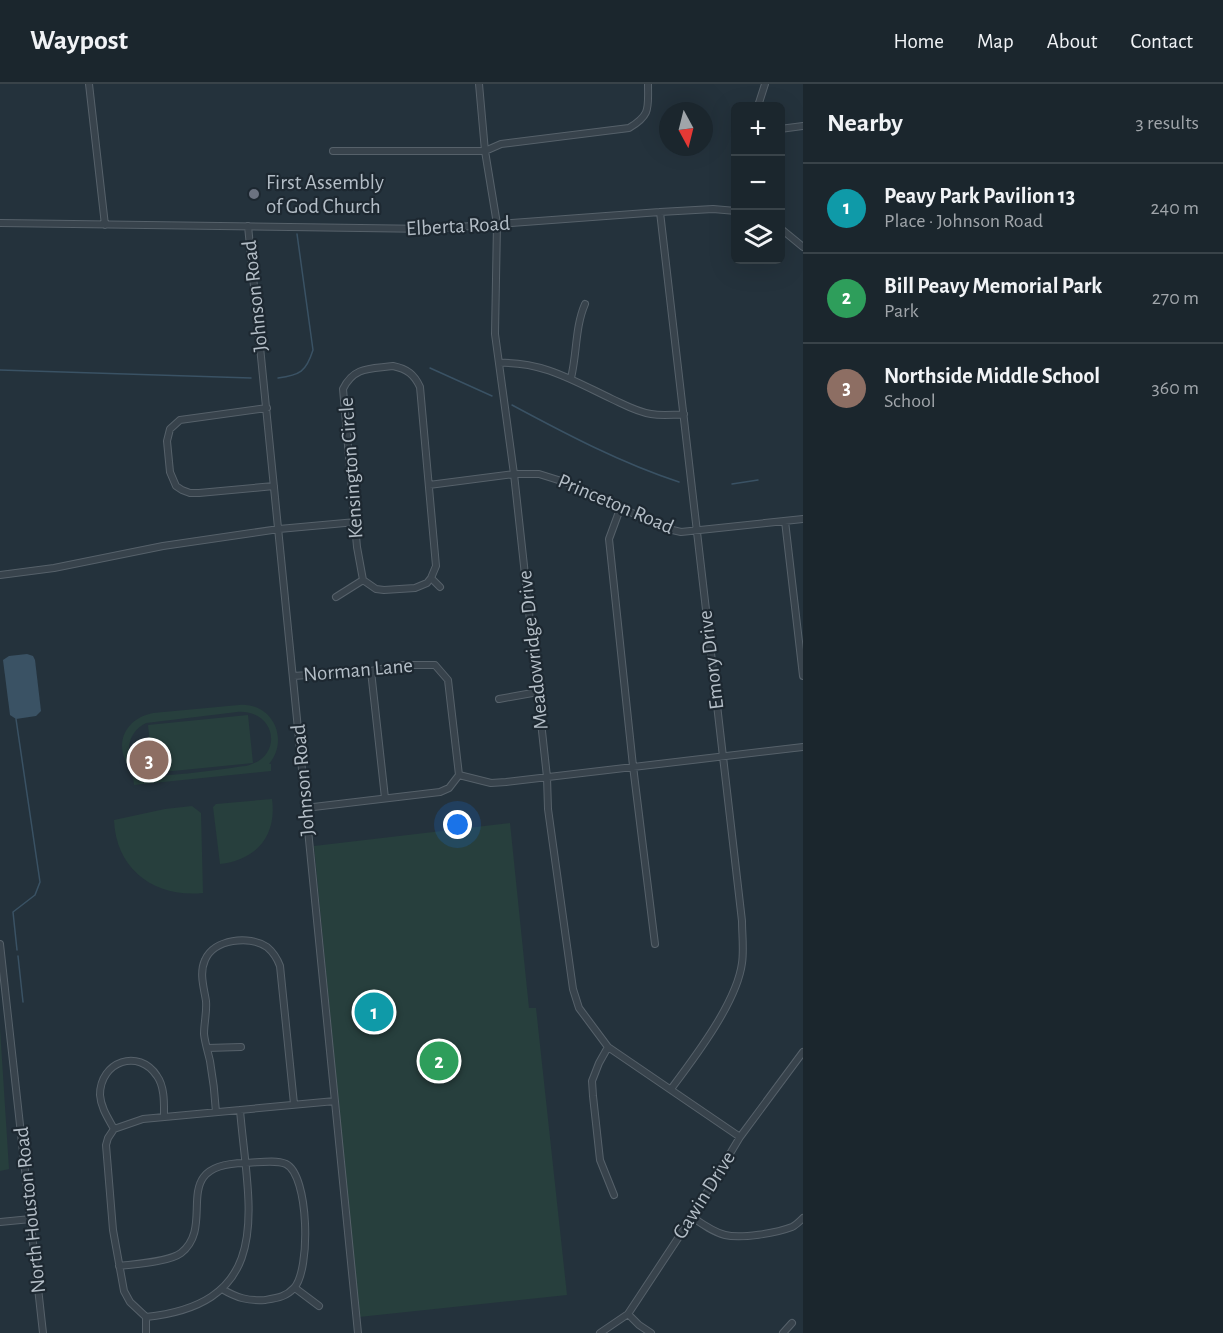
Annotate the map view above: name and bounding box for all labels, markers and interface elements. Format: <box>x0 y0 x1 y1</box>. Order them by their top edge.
text: Waypost <box>30 27 128 55</box>
text: Home <box>893 31 944 52</box>
text: Map <box>977 31 1014 52</box>
text: About <box>1047 31 1097 52</box>
text: Contact <box>1130 31 1193 52</box>
north arrow <box>659 102 713 156</box>
map controls <box>731 102 785 264</box>
button: + <box>731 102 785 156</box>
text: Nearby <box>827 110 903 136</box>
text: 3 results <box>1135 113 1199 133</box>
button: − <box>731 156 785 210</box>
place label: First Assembly of God Church <box>266 172 384 217</box>
text: Peavy Park Pavilion 13 <box>884 185 1075 207</box>
marker: First Assembly of God Church <box>247 187 261 201</box>
text: 1 <box>843 198 850 218</box>
text: 240 m <box>1150 198 1199 218</box>
button: layers <box>731 210 785 264</box>
text: Place · Johnson Road <box>884 211 1043 231</box>
street label: Elberta Road <box>405 213 511 239</box>
street label: Johnson Road <box>239 239 271 353</box>
text: Bill Peavy Memorial Park <box>884 275 1102 297</box>
text: 2 <box>842 288 851 308</box>
text: 270 m <box>1152 288 1199 308</box>
text: Park <box>884 301 919 321</box>
text: Northside Middle School <box>884 365 1100 387</box>
text: 3 <box>842 378 851 398</box>
text: 360 m <box>1152 378 1199 398</box>
text: School <box>884 391 936 411</box>
street label: Kensington Circle <box>336 396 366 540</box>
street label: Princeton Road <box>555 470 677 538</box>
street label: Meadowridge Drive <box>514 569 552 731</box>
street label: Emory Drive <box>694 609 728 711</box>
street label: Norman Lane <box>302 655 414 685</box>
street label: Johnson Road <box>288 723 318 837</box>
pin: 3 <box>130 738 168 782</box>
your location <box>443 810 472 839</box>
pin: 1 <box>354 990 394 1034</box>
pin: 2 <box>420 1038 458 1084</box>
street label: North Houston Road <box>11 1126 49 1294</box>
street label: Gawin Drive <box>669 1147 739 1243</box>

